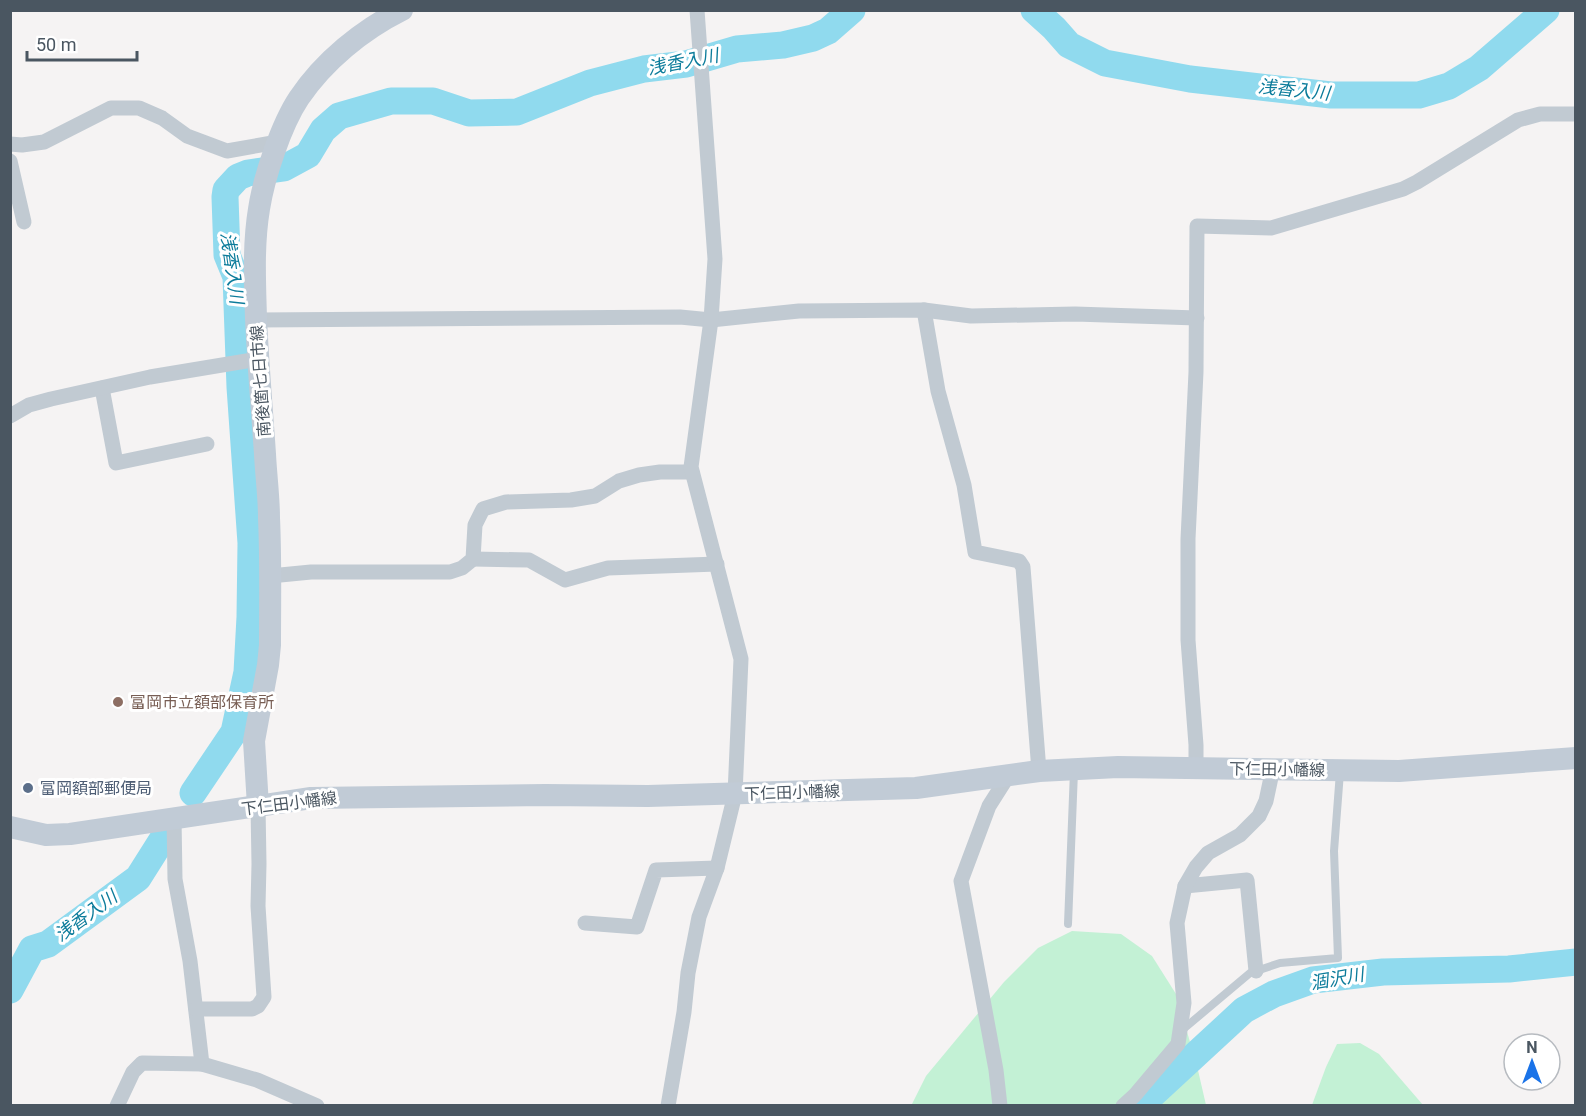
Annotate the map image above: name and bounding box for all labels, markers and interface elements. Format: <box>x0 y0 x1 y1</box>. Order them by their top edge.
scale bar <box>27 24 136 62</box>
text: 50 m <box>36 34 76 55</box>
water label: 浅香入川 <box>646 44 722 79</box>
water label: 浅香入川 <box>1257 75 1333 104</box>
water label: 浅香入川 <box>217 231 248 307</box>
street label: 南後箇七日市線 <box>247 324 274 437</box>
place label: 富岡市立額部保育所 <box>130 693 274 712</box>
marker: 富岡市立額部保育所 <box>111 695 125 709</box>
street label: 下仁田小幡線 <box>1229 759 1325 780</box>
place label: 富岡額部郵便局 <box>40 779 152 798</box>
marker: 富岡額部郵便局 <box>21 781 35 795</box>
street label: 下仁田小幡線 <box>744 781 840 804</box>
street label: 下仁田小幡線 <box>240 788 338 819</box>
water label: 浅香入川 <box>50 885 123 945</box>
water label: 涸沢川 <box>1309 963 1367 994</box>
north arrow <box>1502 1032 1562 1092</box>
text: N <box>1526 1038 1538 1057</box>

